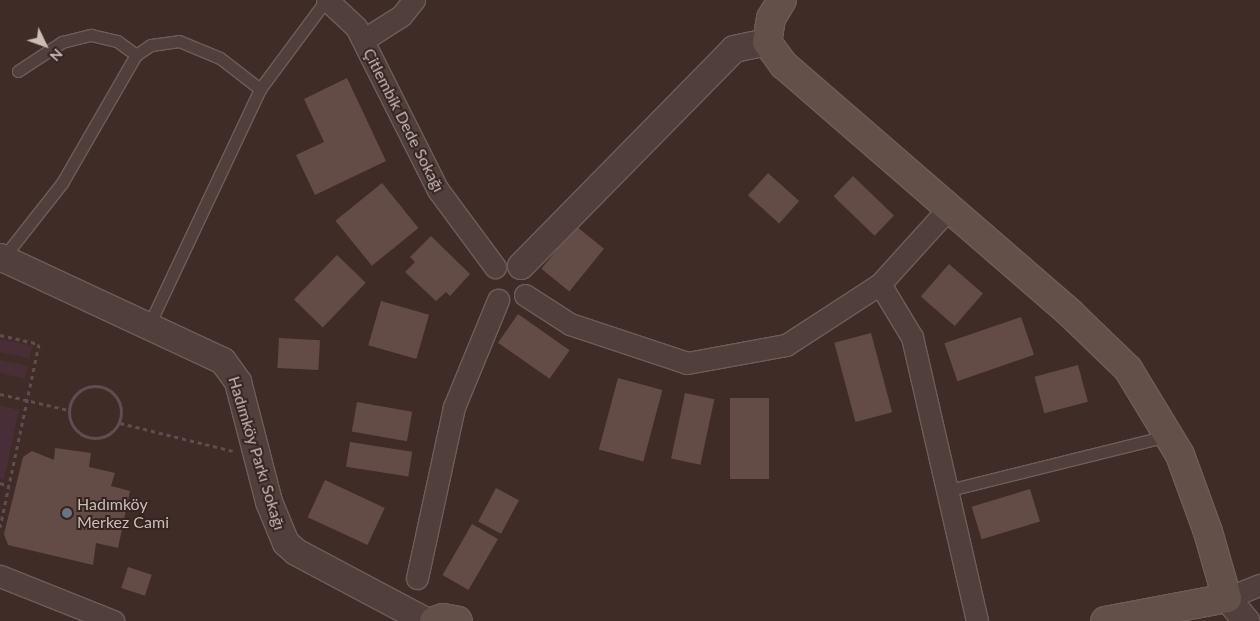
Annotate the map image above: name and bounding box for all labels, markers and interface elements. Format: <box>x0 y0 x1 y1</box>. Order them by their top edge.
north arrow <box>20 20 70 70</box>
street label: Çitlembik Dede Sokağı <box>359 45 449 195</box>
text: N <box>47 46 66 65</box>
street label: Hadımköy Parkı Sokağı <box>224 374 290 532</box>
place label: Hadımköy Merkez Cami <box>77 494 169 532</box>
marker: Hadımköy Merkez Cami <box>61 507 73 519</box>

